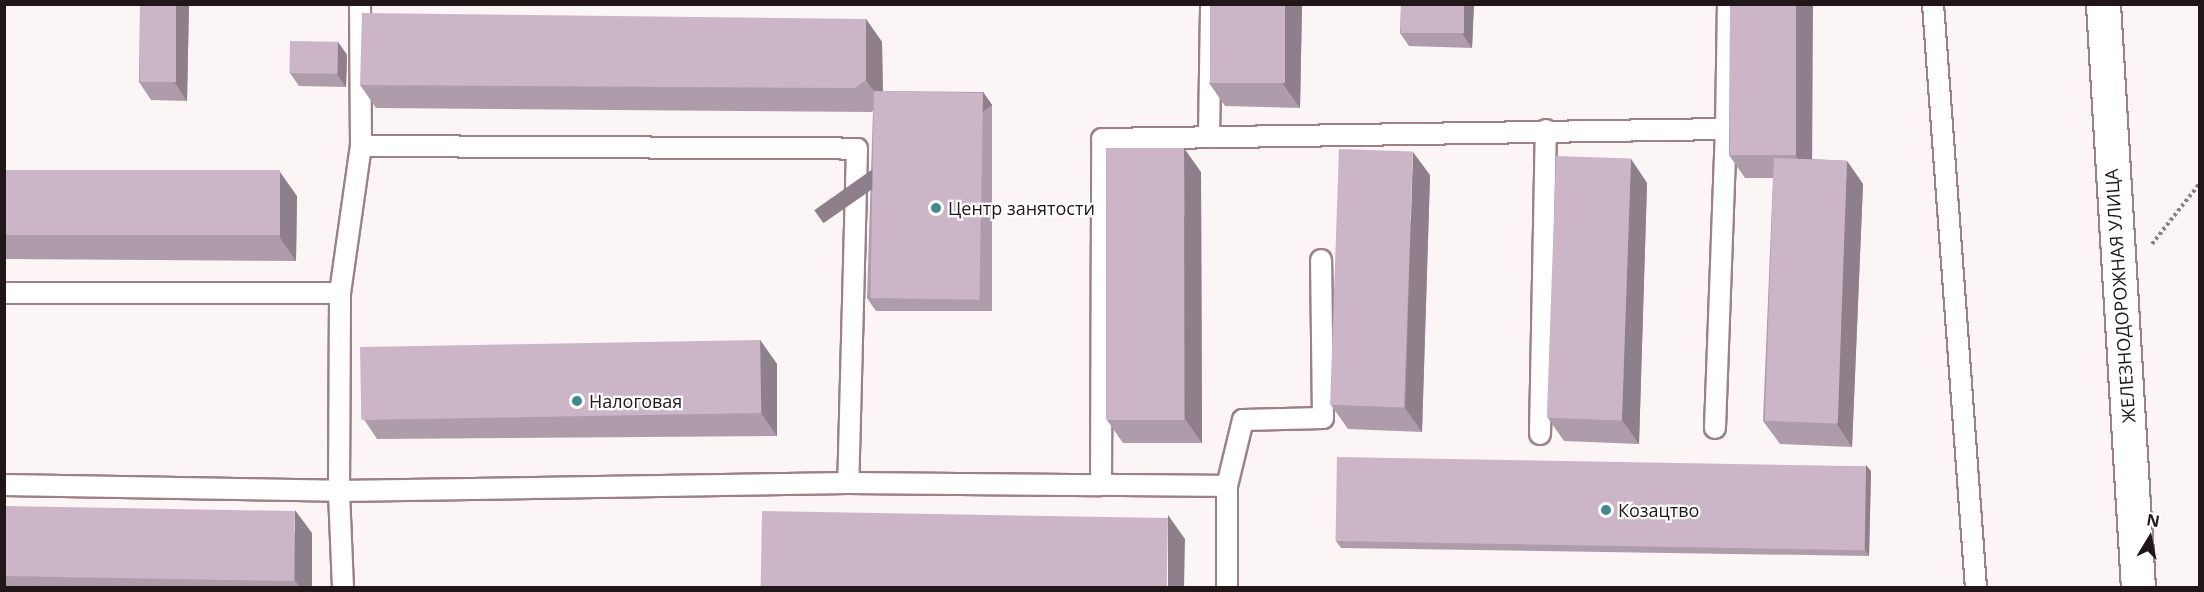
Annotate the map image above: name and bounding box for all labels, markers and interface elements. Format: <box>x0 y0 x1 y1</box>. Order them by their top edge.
street label: ЖЕЛЕЗНОДОРОЖНАЯ УЛИЦА <box>2100 168 2140 424</box>
place label: Центр занятости <box>948 197 1095 219</box>
marker: Центр занятости <box>929 201 943 215</box>
place label: Налоговая <box>589 390 682 412</box>
marker: Налоговая <box>570 394 584 408</box>
place label: Козацтво <box>1618 499 1699 521</box>
marker: Козацтво <box>1599 503 1613 517</box>
north arrow <box>2120 508 2180 568</box>
text: N <box>2145 508 2161 532</box>

